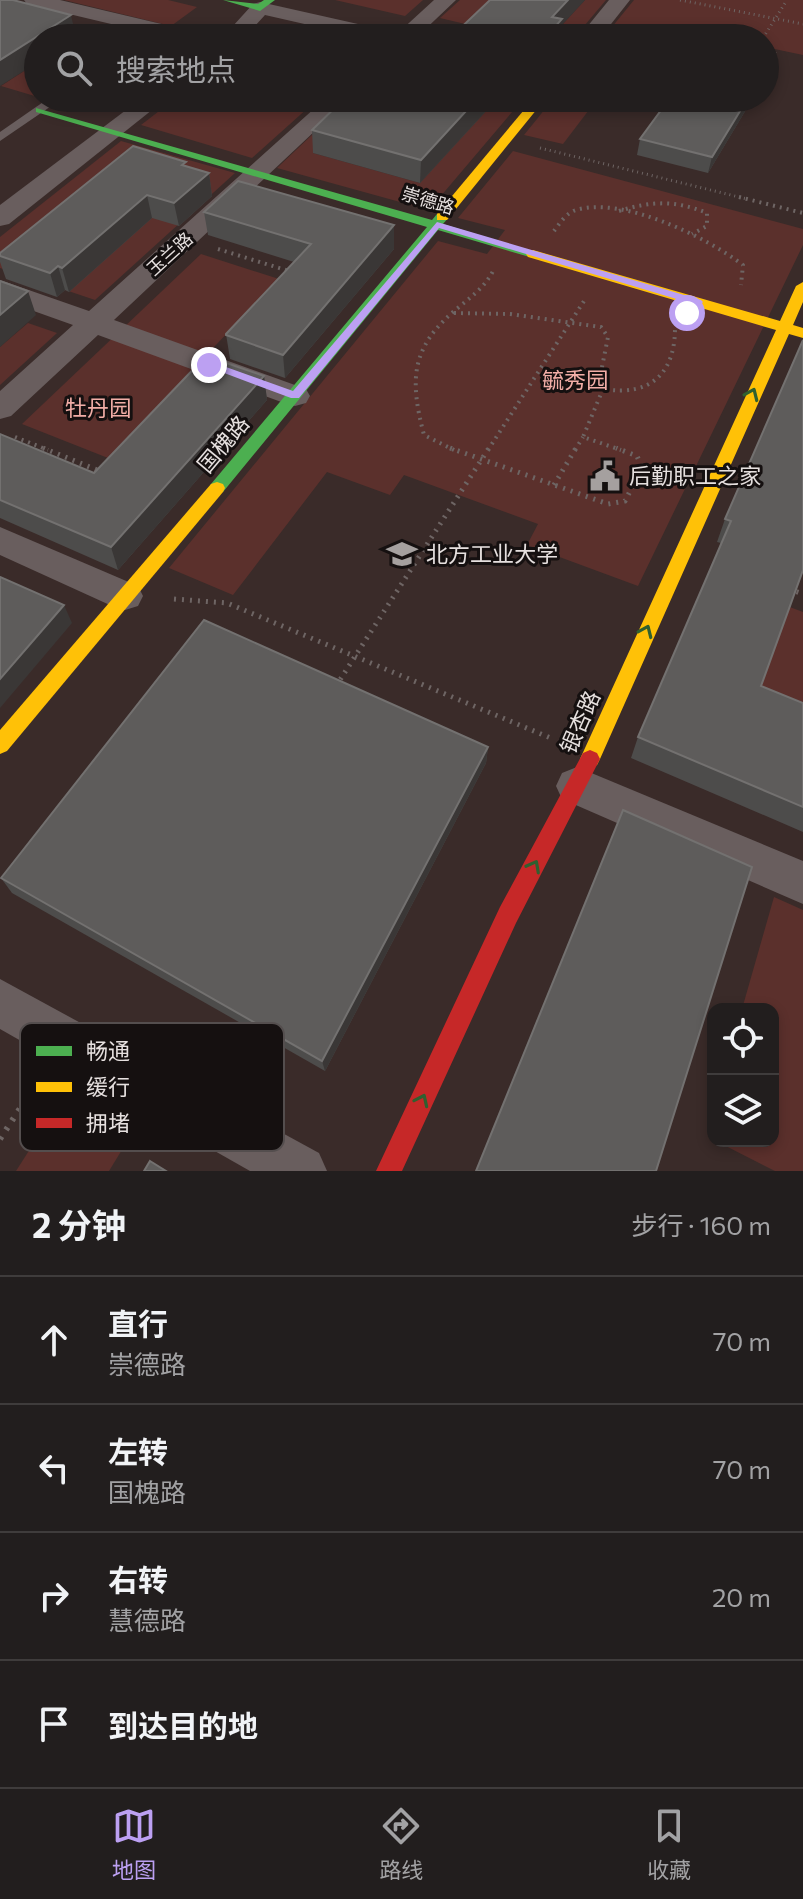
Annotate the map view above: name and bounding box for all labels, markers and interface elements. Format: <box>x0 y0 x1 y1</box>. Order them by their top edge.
search box <box>24 24 779 112</box>
icon: search <box>52 46 96 90</box>
text: 搜索地点 <box>116 50 236 87</box>
street label: 崇德路 <box>399 182 457 218</box>
street label: 玉兰路 <box>142 227 197 279</box>
route start <box>669 295 705 331</box>
route end <box>191 347 227 383</box>
park label: 毓秀园 <box>542 366 608 393</box>
one-way arrow <box>742 388 758 402</box>
park label: 牡丹园 <box>65 394 131 421</box>
street label: 国槐路 <box>191 410 254 478</box>
public building icon: 后勤职工之家 <box>588 459 622 493</box>
place label: 后勤职工之家 <box>629 462 761 489</box>
school or university icon: 北方工业大学 <box>385 537 419 571</box>
place label: 北方工业大学 <box>426 540 558 567</box>
one-way arrow <box>637 625 653 640</box>
street label: 银杏路 <box>554 686 605 757</box>
one-way arrow <box>525 859 540 874</box>
map controls <box>707 1003 779 1147</box>
button: locate <box>707 1003 779 1075</box>
legend <box>20 1023 284 1151</box>
text: 畅通 <box>86 1037 130 1064</box>
text: 缓行 <box>86 1073 130 1100</box>
button: layers <box>707 1075 779 1147</box>
one-way arrow <box>412 1094 428 1109</box>
text: 拥堵 <box>86 1109 130 1136</box>
text: 2 分钟 <box>32 1203 126 1245</box>
text: 步行 · 160 m <box>631 1209 771 1240</box>
text: 直行 <box>108 1304 168 1341</box>
icon: ahead <box>32 1318 76 1362</box>
text: 70 m <box>713 1325 771 1356</box>
text: 崇德路 <box>108 1348 186 1379</box>
text: 左转 <box>108 1432 168 1469</box>
icon: left <box>32 1446 76 1490</box>
text: 70 m <box>713 1453 771 1484</box>
text: 国槐路 <box>108 1476 186 1507</box>
text: 右转 <box>108 1560 168 1597</box>
icon: right <box>32 1574 76 1618</box>
text: 20 m <box>712 1581 771 1612</box>
text: 慧德路 <box>108 1604 186 1635</box>
icon: arrive <box>32 1702 76 1746</box>
text: 到达目的地 <box>108 1706 258 1743</box>
tab: 地图 <box>112 1804 156 1884</box>
tab: 路线 <box>379 1804 423 1884</box>
tab: 收藏 <box>647 1804 691 1884</box>

